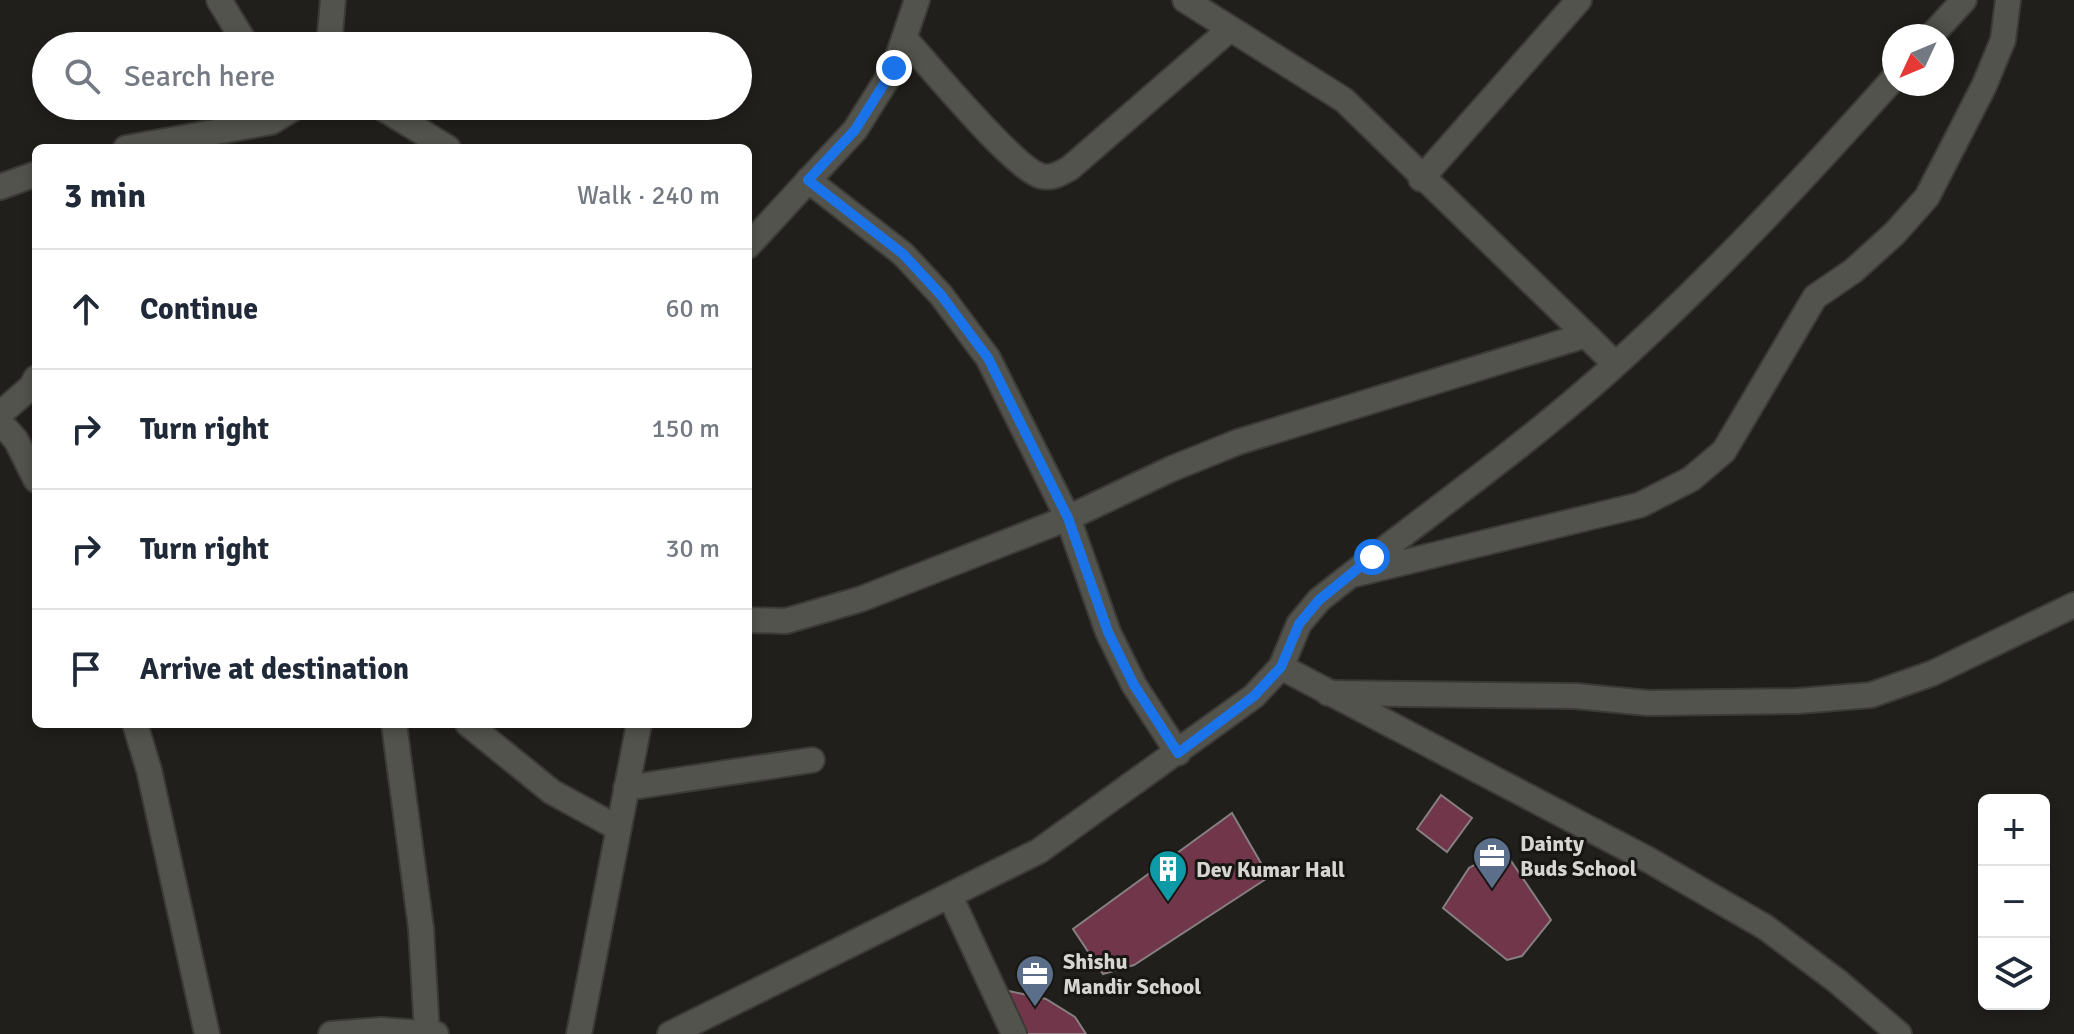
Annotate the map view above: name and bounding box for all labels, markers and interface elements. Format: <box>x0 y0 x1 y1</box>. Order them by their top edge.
north arrow <box>1882 24 1954 96</box>
search box <box>32 32 752 120</box>
route end <box>876 50 912 86</box>
icon: search <box>60 54 104 98</box>
text: Search here <box>124 58 275 95</box>
text: 3 min <box>64 175 146 217</box>
text: Walk · 240 m <box>577 180 720 212</box>
icon: ahead <box>64 287 108 331</box>
text: Continue <box>140 291 258 328</box>
text: 60 m <box>665 293 720 325</box>
icon: right <box>64 407 108 451</box>
text: Turn right <box>140 411 269 448</box>
text: 150 m <box>651 413 720 445</box>
icon: right <box>64 527 108 571</box>
text: Turn right <box>140 531 269 568</box>
text: 30 m <box>665 533 720 565</box>
route start <box>1354 539 1390 575</box>
icon: arrive <box>64 647 108 691</box>
text: Arrive at destination <box>140 651 409 688</box>
map controls <box>1978 794 2050 1010</box>
button: + <box>1978 794 2050 866</box>
place label: Dainty Buds School <box>1520 830 1637 882</box>
office icon: Dainty Buds School <box>1471 835 1513 890</box>
building icon: Dev Kumar Hall <box>1147 848 1189 903</box>
place label: Dev Kumar Hall <box>1196 856 1345 883</box>
button: − <box>1978 866 2050 938</box>
button: layers <box>1978 938 2050 1010</box>
place label: Shishu Mandir School <box>1063 948 1201 1000</box>
office icon: Shishu Mandir School <box>1014 953 1056 1008</box>

